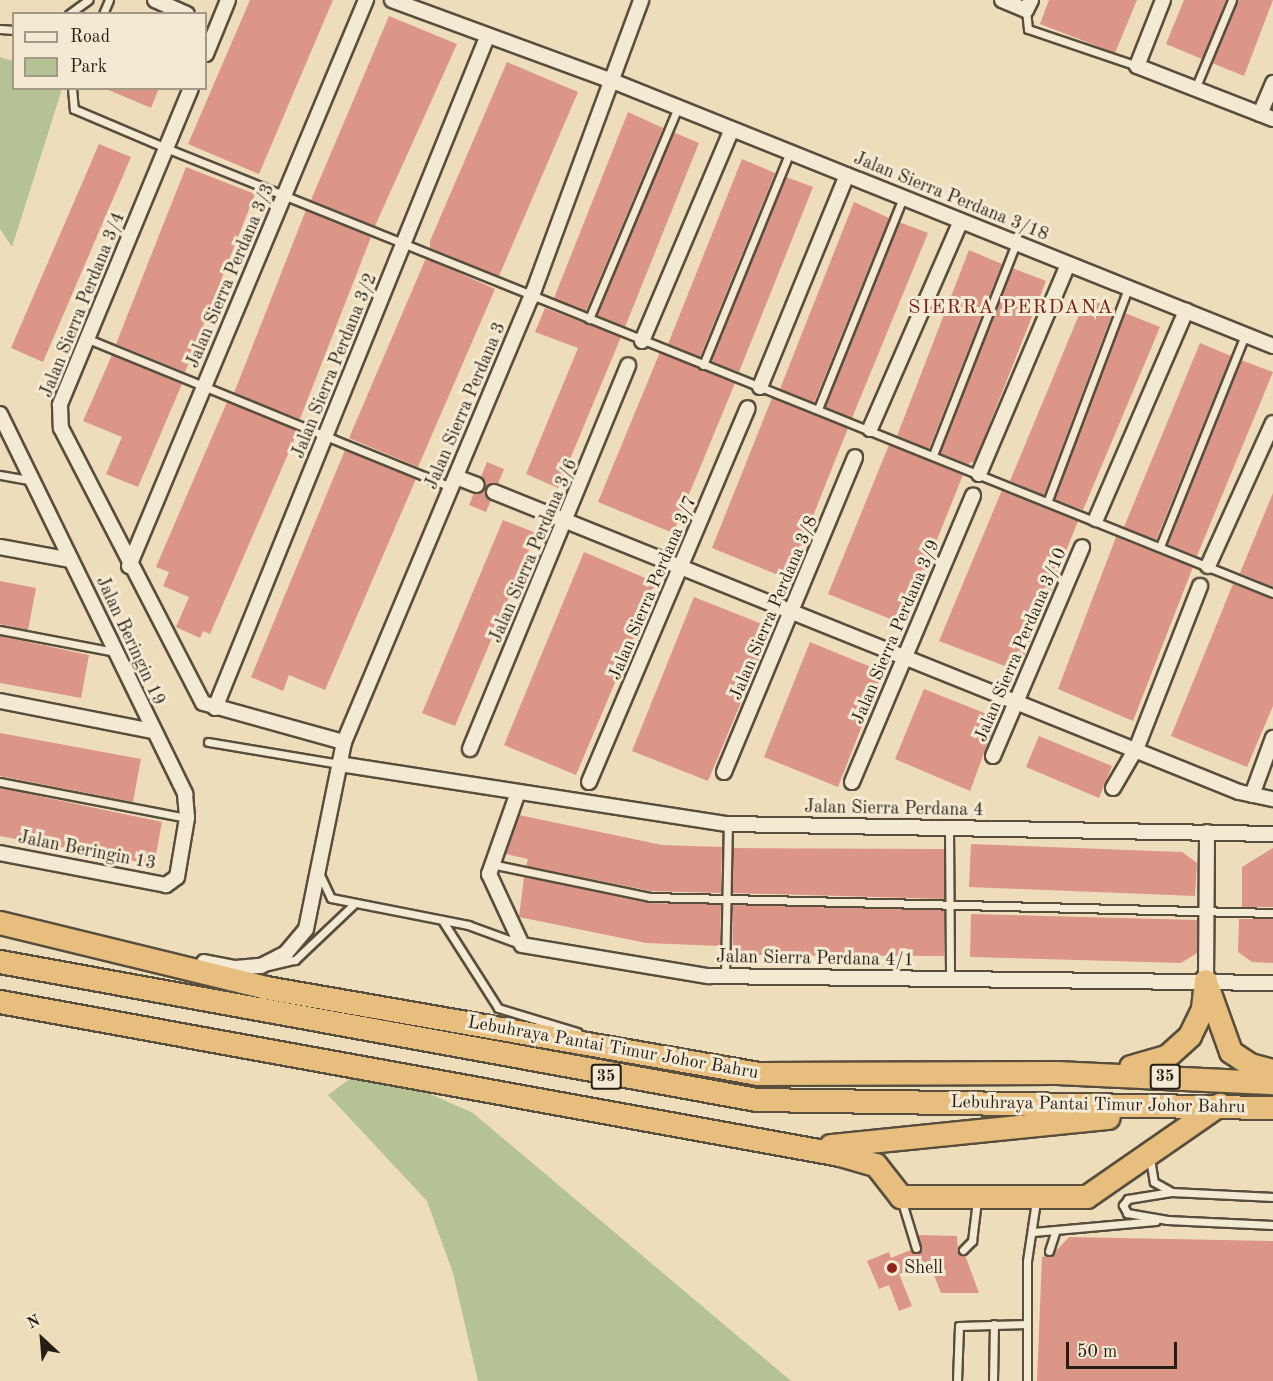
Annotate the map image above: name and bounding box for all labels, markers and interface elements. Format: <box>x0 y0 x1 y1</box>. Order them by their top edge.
legend <box>12 12 207 90</box>
text: Road <box>70 28 110 46</box>
text: Park <box>70 58 107 76</box>
street label: Jalan Sierra Perdana 3/18 <box>850 148 1052 246</box>
street label: Jalan Sierra Perdana 3/3 <box>182 181 280 371</box>
street label: Jalan Sierra Perdana 3/4 <box>36 209 130 401</box>
street label: Jalan Sierra Perdana 3/2 <box>288 270 382 462</box>
district label: SIERRA PERDANA <box>908 296 1114 320</box>
street label: Jalan Sierra Perdana 3 <box>421 319 511 493</box>
street label: Jalan Sierra Perdana 3/6 <box>485 456 583 646</box>
street label: Jalan Sierra Perdana 3/7 <box>604 493 702 683</box>
street label: Jalan Sierra Perdana 3/8 <box>725 513 823 703</box>
street label: Jalan Sierra Perdana 3/9 <box>847 537 945 727</box>
street label: Jalan Sierra Perdana 3/10 <box>970 545 1072 745</box>
street label: Jalan Beringin 19 <box>91 573 169 709</box>
street label: Jalan Sierra Perdana 4 <box>804 797 984 821</box>
street label: Jalan Beringin 13 <box>16 827 158 875</box>
street label: Jalan Sierra Perdana 4/1 <box>716 946 914 972</box>
street label: Lebuhraya Pantai Timur Johor Bahru <box>466 1012 760 1084</box>
road number: 35 <box>590 1064 622 1090</box>
road number: 35 <box>1148 1064 1182 1090</box>
street label: Lebuhraya Pantai Timur Johor Bahru <box>950 1092 1246 1118</box>
place label: Shell <box>904 1257 943 1279</box>
marker: Shell <box>885 1261 899 1275</box>
north arrow <box>12 1309 72 1369</box>
text: N <box>25 1313 43 1333</box>
scale bar <box>1069 1330 1180 1368</box>
text: 50 m <box>1077 1343 1117 1361</box>

